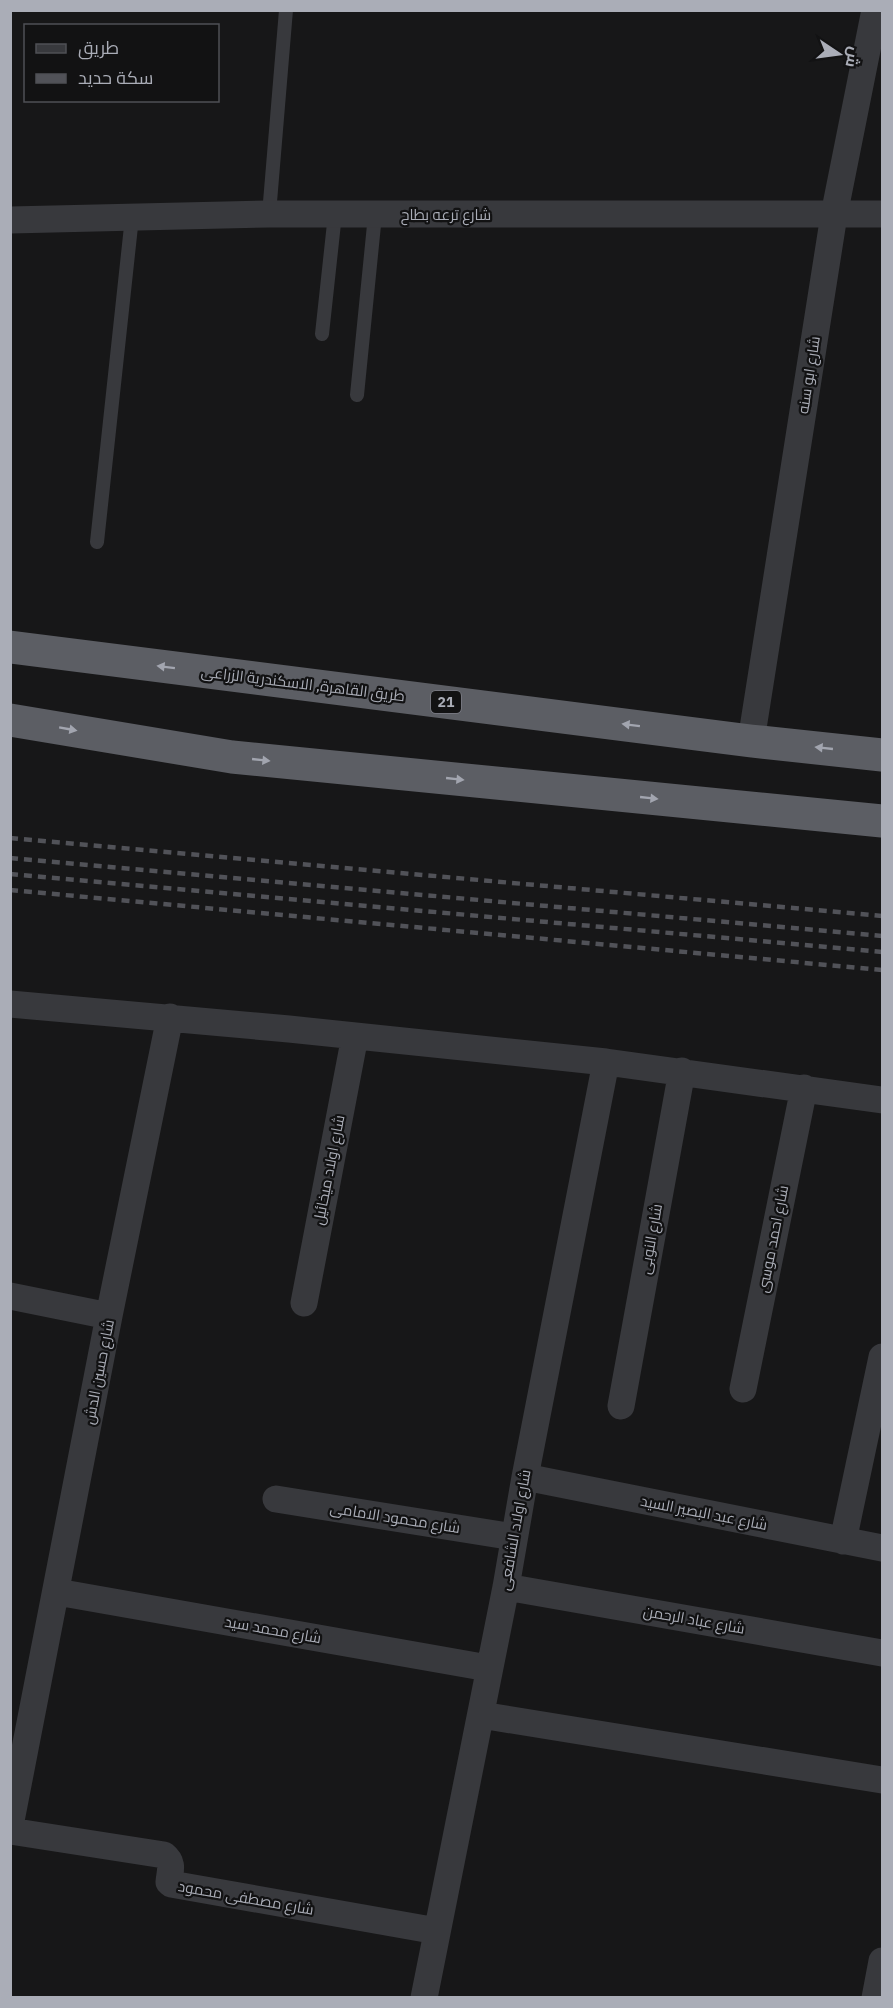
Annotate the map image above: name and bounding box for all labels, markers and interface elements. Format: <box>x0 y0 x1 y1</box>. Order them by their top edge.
legend <box>24 24 219 102</box>
north arrow <box>809 24 869 84</box>
text: طريق <box>78 36 119 60</box>
text: ش <box>842 45 866 70</box>
text: سكة حديد <box>78 66 153 89</box>
street label: شارع ترعه بطاح <box>401 205 491 226</box>
street label: شارع ابو سنه <box>793 335 826 415</box>
one-way arrow <box>157 662 176 671</box>
street label: طريق القاهرة, الاسكندرية الزراعى <box>200 662 406 706</box>
road number: 21 <box>431 691 461 713</box>
one-way arrow <box>621 721 640 730</box>
one-way arrow <box>59 725 78 734</box>
one-way arrow <box>815 744 834 753</box>
one-way arrow <box>251 755 270 765</box>
one-way arrow <box>445 774 464 784</box>
one-way arrow <box>639 793 658 803</box>
street label: شارع اولاد ميخائيل <box>309 1113 350 1227</box>
street label: شارع احمد موسى <box>753 1184 794 1295</box>
street label: شارع النوبى <box>635 1202 668 1276</box>
street label: شارع حسين الدش <box>79 1318 120 1426</box>
street label: شارع اولاد الشافعى <box>495 1468 536 1592</box>
street label: شارع عبد البصير السيد <box>639 1491 769 1536</box>
street label: شارع محمود الامامى <box>328 1498 462 1539</box>
street label: شارع عباد الرحمن <box>642 1601 746 1640</box>
street label: شارع محمد سيد <box>223 1612 323 1649</box>
street label: شارع مصطفى محمود <box>176 1876 315 1921</box>

